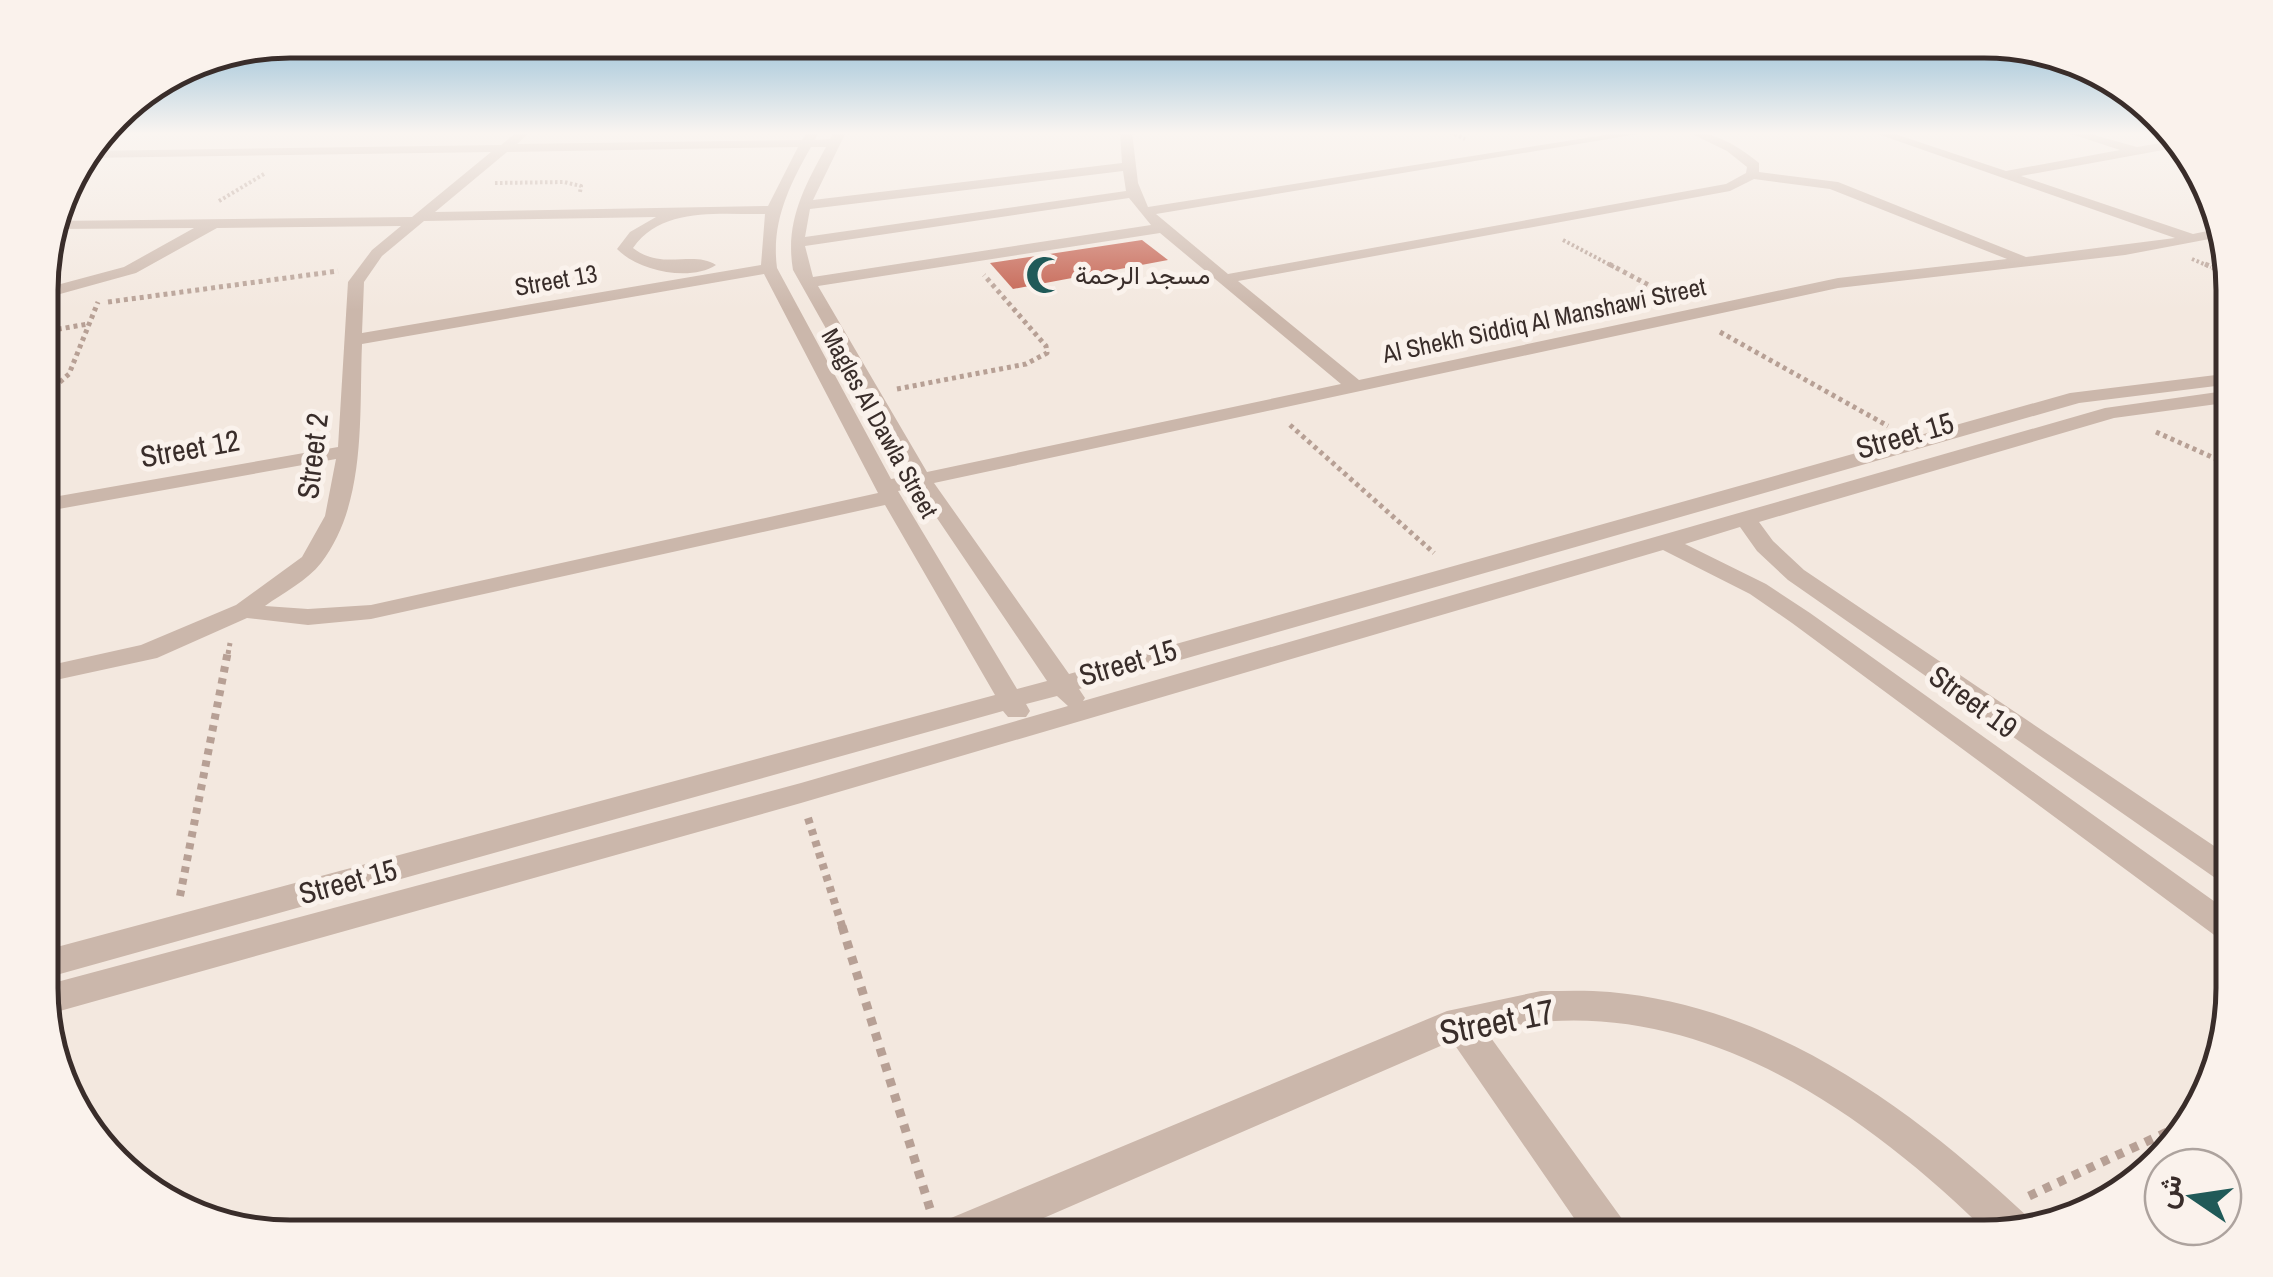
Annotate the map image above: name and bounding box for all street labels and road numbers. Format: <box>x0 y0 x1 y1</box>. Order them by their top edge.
street label: Street 13 <box>512 256 600 304</box>
street label: Al Shekh Siddiq Al Manshawi Street <box>1378 269 1709 371</box>
street label: Magles Al Dawla Street <box>814 322 946 524</box>
street label: Street 15 <box>1851 402 1958 468</box>
street label: Street 2 <box>287 411 337 501</box>
street label: Street 12 <box>137 420 242 476</box>
street label: Street 15 <box>1074 629 1181 695</box>
street label: Street 19 <box>1921 656 2026 747</box>
street label: Street 15 <box>294 849 401 913</box>
street label: Street 17 <box>1435 987 1559 1056</box>

